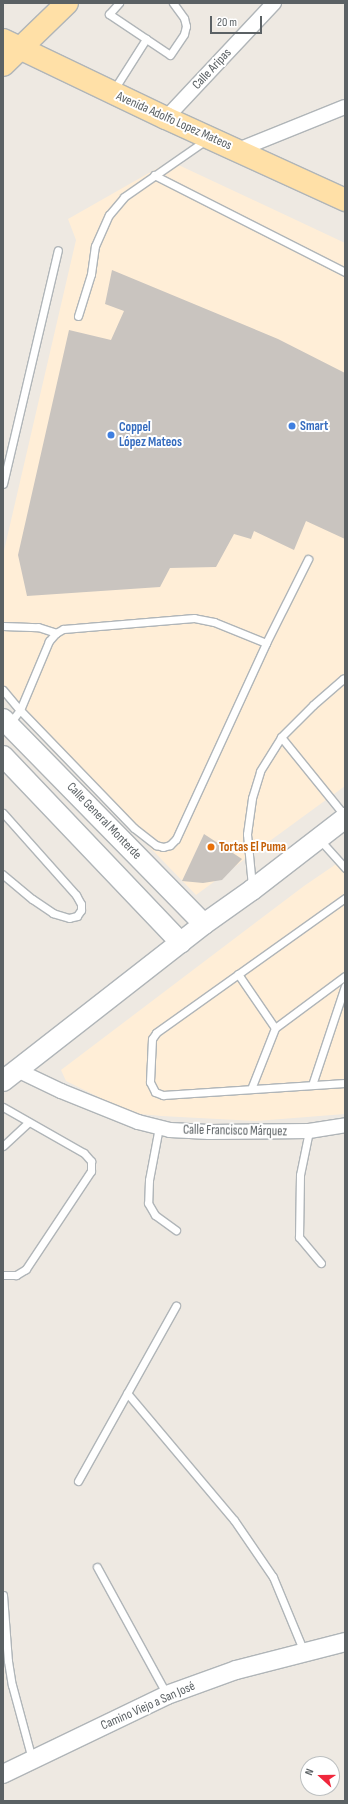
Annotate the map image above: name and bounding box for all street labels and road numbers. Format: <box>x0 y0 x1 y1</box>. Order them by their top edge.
street label: Calle Aripas <box>189 45 235 93</box>
street label: Avenida Adolfo Lopez Mateos <box>114 88 234 154</box>
street label: Calle General Monterde <box>63 779 145 863</box>
street label: Calle Francisco Márquez <box>183 1122 287 1140</box>
street label: Camino Viejo a San José <box>99 1678 197 1734</box>

